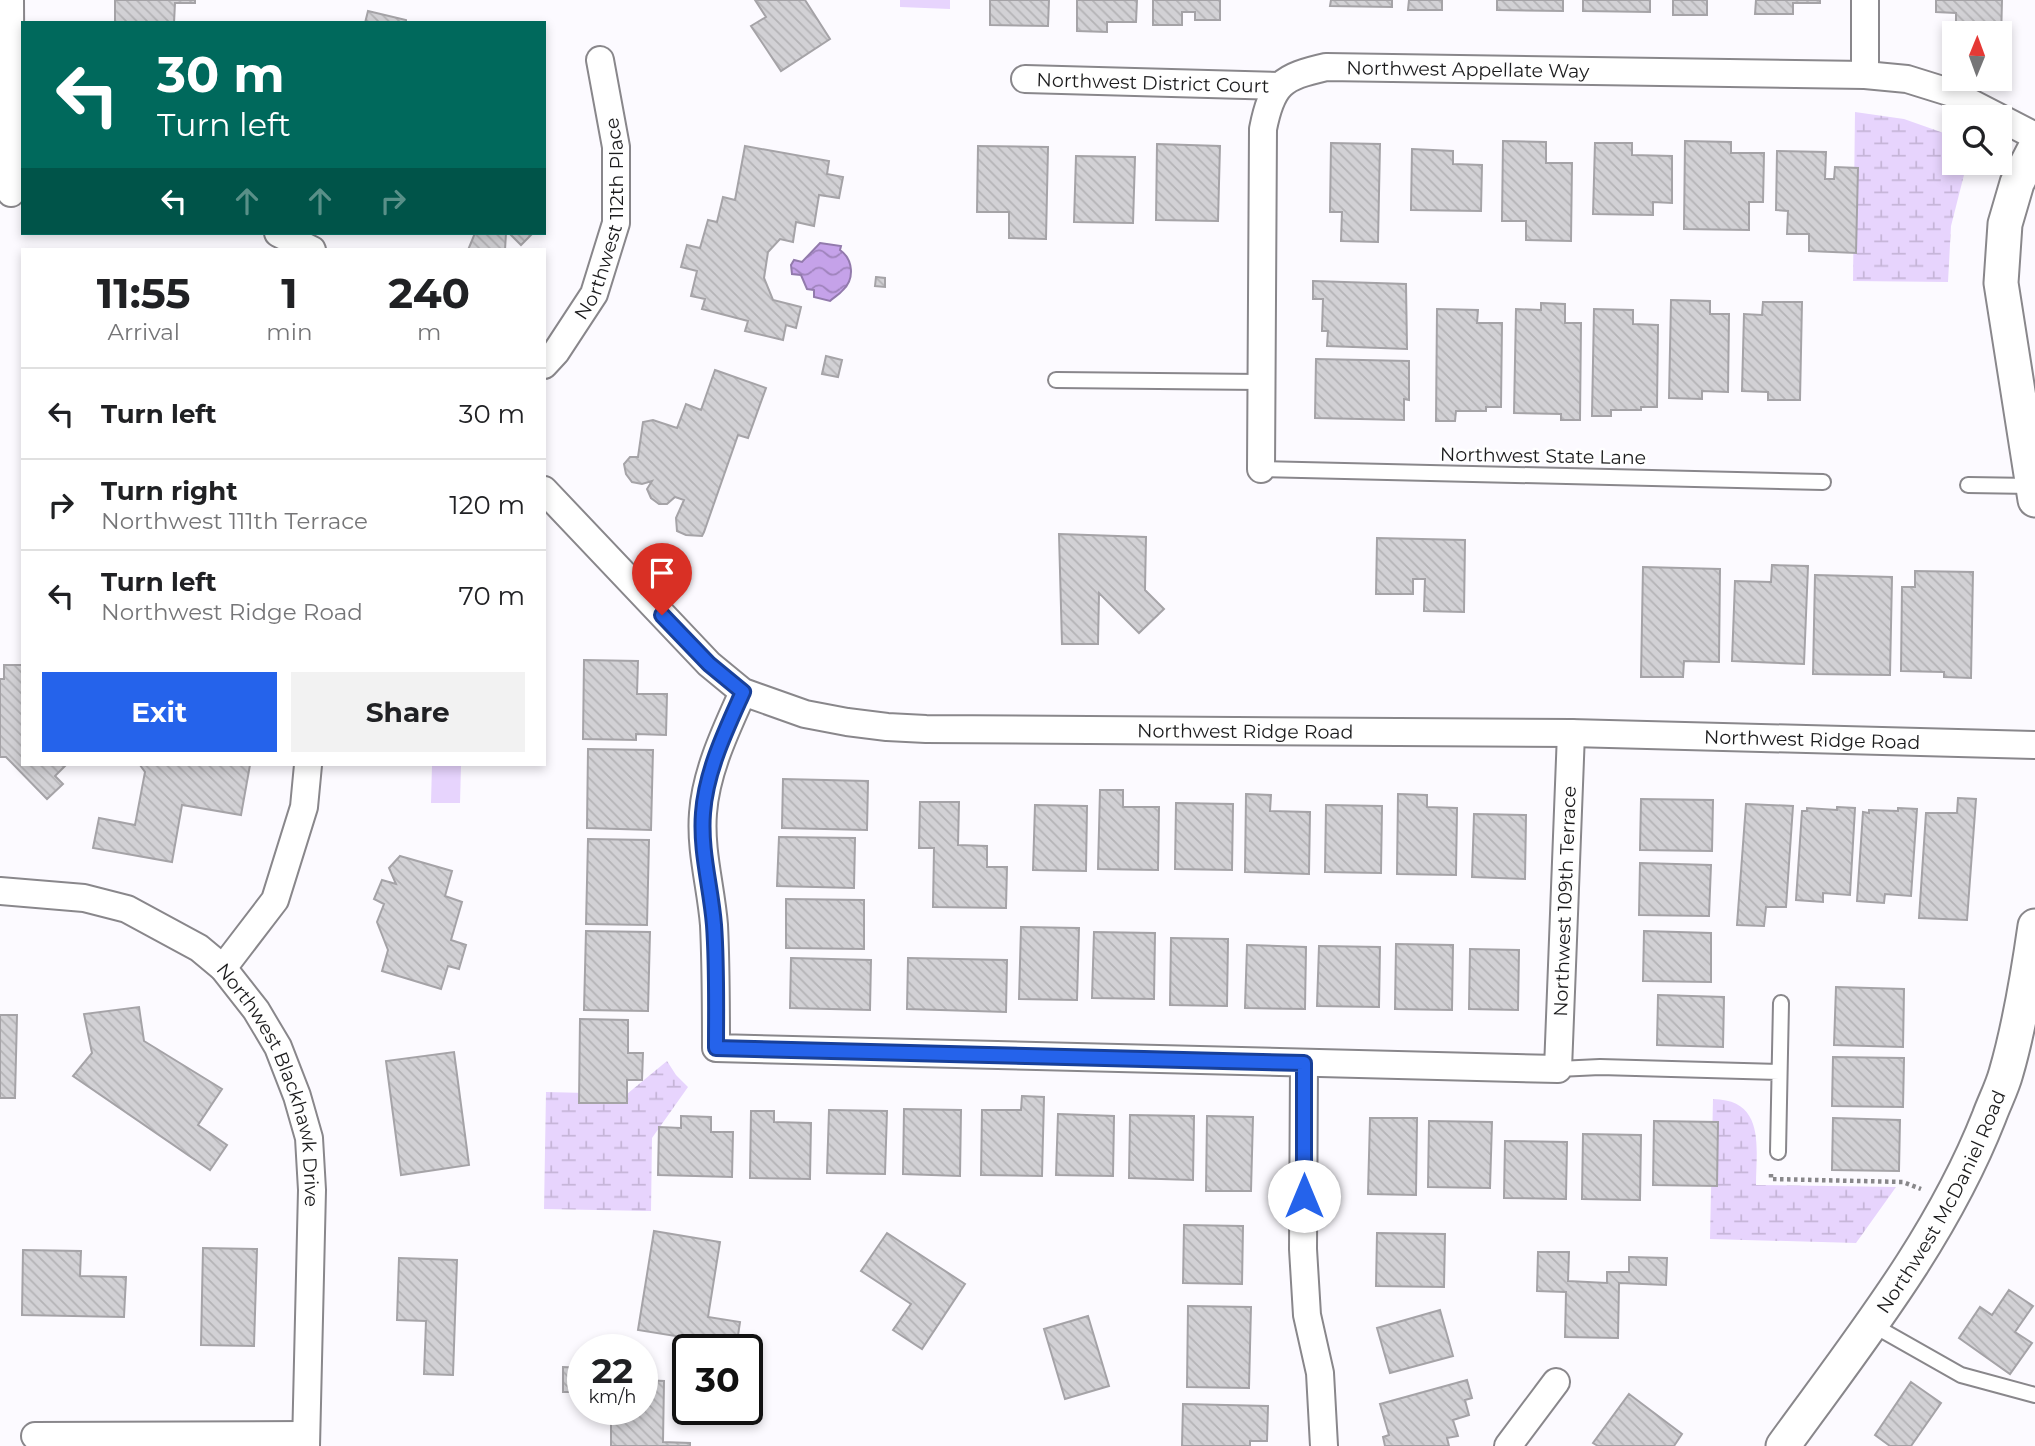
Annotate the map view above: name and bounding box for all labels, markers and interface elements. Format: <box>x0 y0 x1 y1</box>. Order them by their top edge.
north arrow <box>1942 21 2012 91</box>
map controls <box>1942 21 2012 175</box>
text: 30 m <box>157 45 285 104</box>
icon: left <box>42 49 133 140</box>
street label: Northwest Appellate Way <box>1346 56 1590 82</box>
street label: Northwest District Court <box>1036 68 1270 97</box>
text: Turn left <box>157 105 291 144</box>
button: search <box>1942 105 2012 175</box>
street label: Northwest 112th Place <box>569 116 628 324</box>
icon: left <box>155 182 193 220</box>
icon: ahead <box>228 182 266 220</box>
icon: ahead <box>301 182 339 220</box>
icon: right <box>374 182 412 220</box>
text: 11:55 <box>97 267 191 319</box>
text: 1 <box>281 267 298 319</box>
text: 240 <box>388 267 470 319</box>
text: Arrival <box>107 318 180 346</box>
text: min <box>266 318 313 346</box>
text: m <box>417 318 441 346</box>
icon: left <box>42 395 80 433</box>
text: Turn left <box>101 398 217 430</box>
text: 30 m <box>459 398 525 430</box>
street label: Northwest State Lane <box>1440 443 1646 469</box>
text: Turn right <box>101 475 237 507</box>
icon: right <box>42 486 80 524</box>
text: 120 m <box>449 489 525 521</box>
text: Northwest 111th Terrace <box>101 507 368 535</box>
pin <box>632 543 692 615</box>
icon: arrive <box>643 554 681 592</box>
text: Turn left <box>101 566 217 598</box>
icon: left <box>42 577 80 615</box>
text: 70 m <box>459 580 525 612</box>
text: Northwest Ridge Road <box>101 598 363 626</box>
button: Exit <box>42 672 277 752</box>
button: Share <box>291 672 525 752</box>
street label: Northwest Ridge Road <box>1137 719 1354 743</box>
street label: Northwest Ridge Road <box>1704 725 1921 754</box>
street label: Northwest 109th Terrace <box>1549 785 1580 1017</box>
street label: Northwest Blackhawk Drive <box>212 958 324 1207</box>
street label: Northwest McDaniel Road <box>1871 1087 2010 1318</box>
position arrow <box>1267 1159 1341 1233</box>
speed limit sign: 30 <box>672 1334 763 1425</box>
text: 22 <box>592 1349 633 1392</box>
text: km/h <box>588 1386 637 1408</box>

